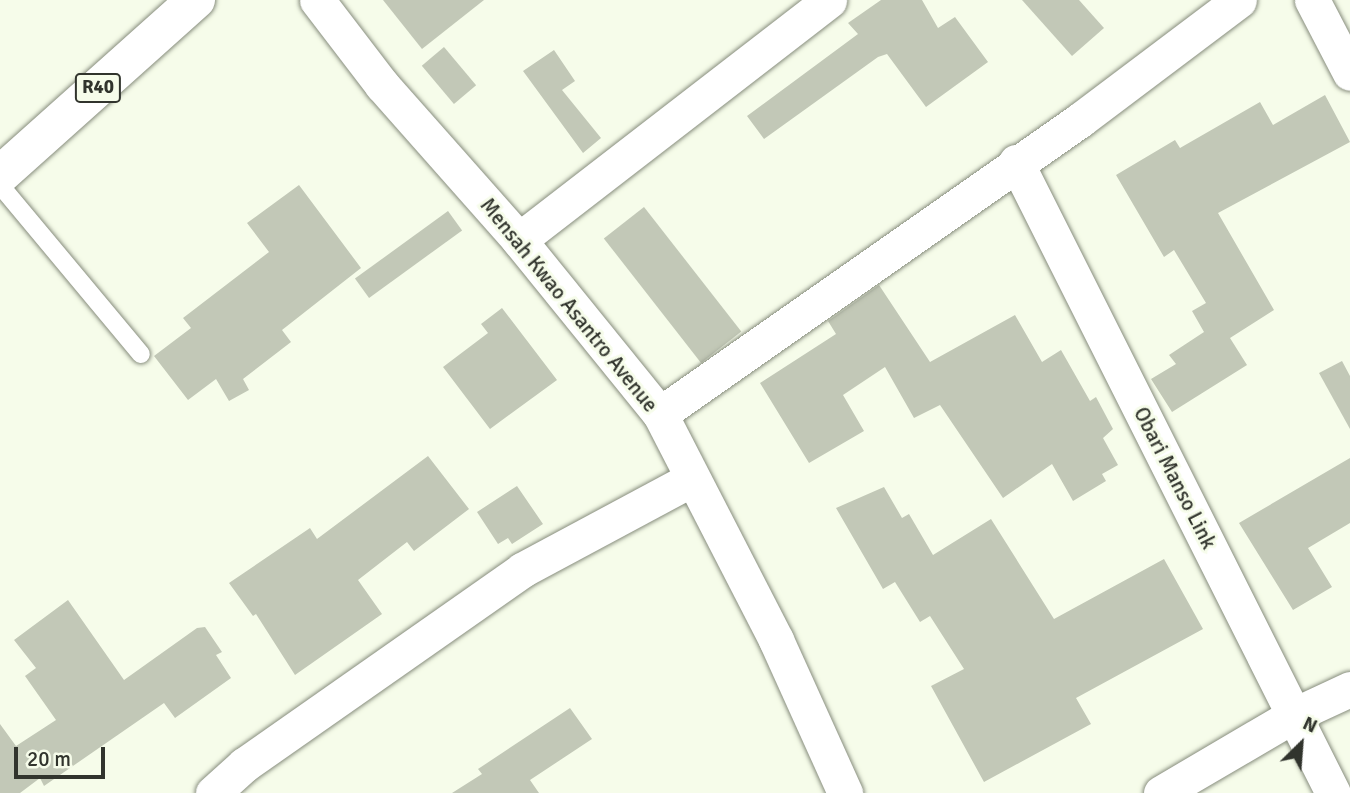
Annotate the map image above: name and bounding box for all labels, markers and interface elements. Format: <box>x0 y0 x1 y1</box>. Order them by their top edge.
road number: R40 <box>74 72 122 104</box>
street label: Mensah Kwao Asantro Avenue <box>475 193 663 417</box>
street label: Obari Manso Link <box>1128 403 1222 553</box>
north arrow <box>1266 709 1336 779</box>
text: N <box>1299 711 1321 739</box>
scale bar <box>18 734 108 778</box>
text: 20 m <box>27 746 71 772</box>

